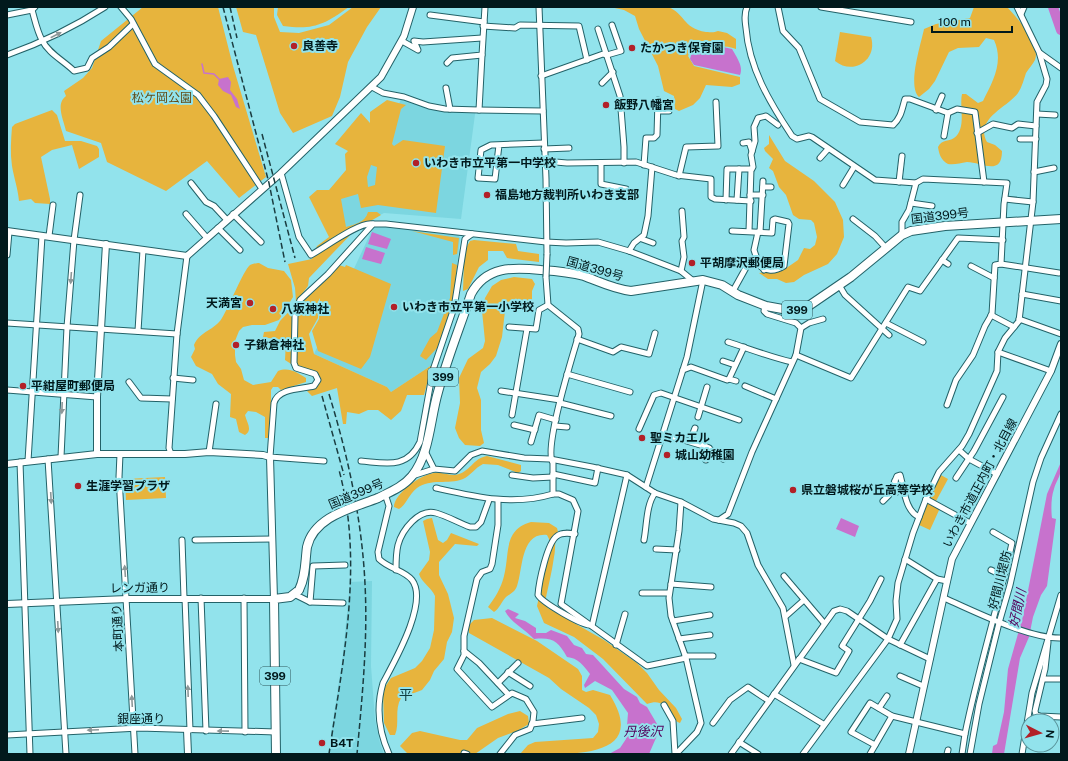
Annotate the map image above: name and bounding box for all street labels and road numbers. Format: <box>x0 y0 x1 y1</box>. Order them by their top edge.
street label: 国道399号 <box>910 205 970 227</box>
street label: 国道399号 <box>565 254 625 284</box>
road number: 399 <box>782 301 812 319</box>
road number: 399 <box>428 368 458 386</box>
street label: いわき市道正内町・北目線 <box>940 416 1020 550</box>
street label: 国道399号 <box>326 476 386 512</box>
street label: 好間川堤防 <box>986 549 1014 611</box>
street label: レンガ通り <box>110 580 170 596</box>
street label: 本町通り <box>110 604 126 652</box>
road number: 399 <box>260 667 290 685</box>
street label: 銀座通り <box>117 712 165 726</box>

